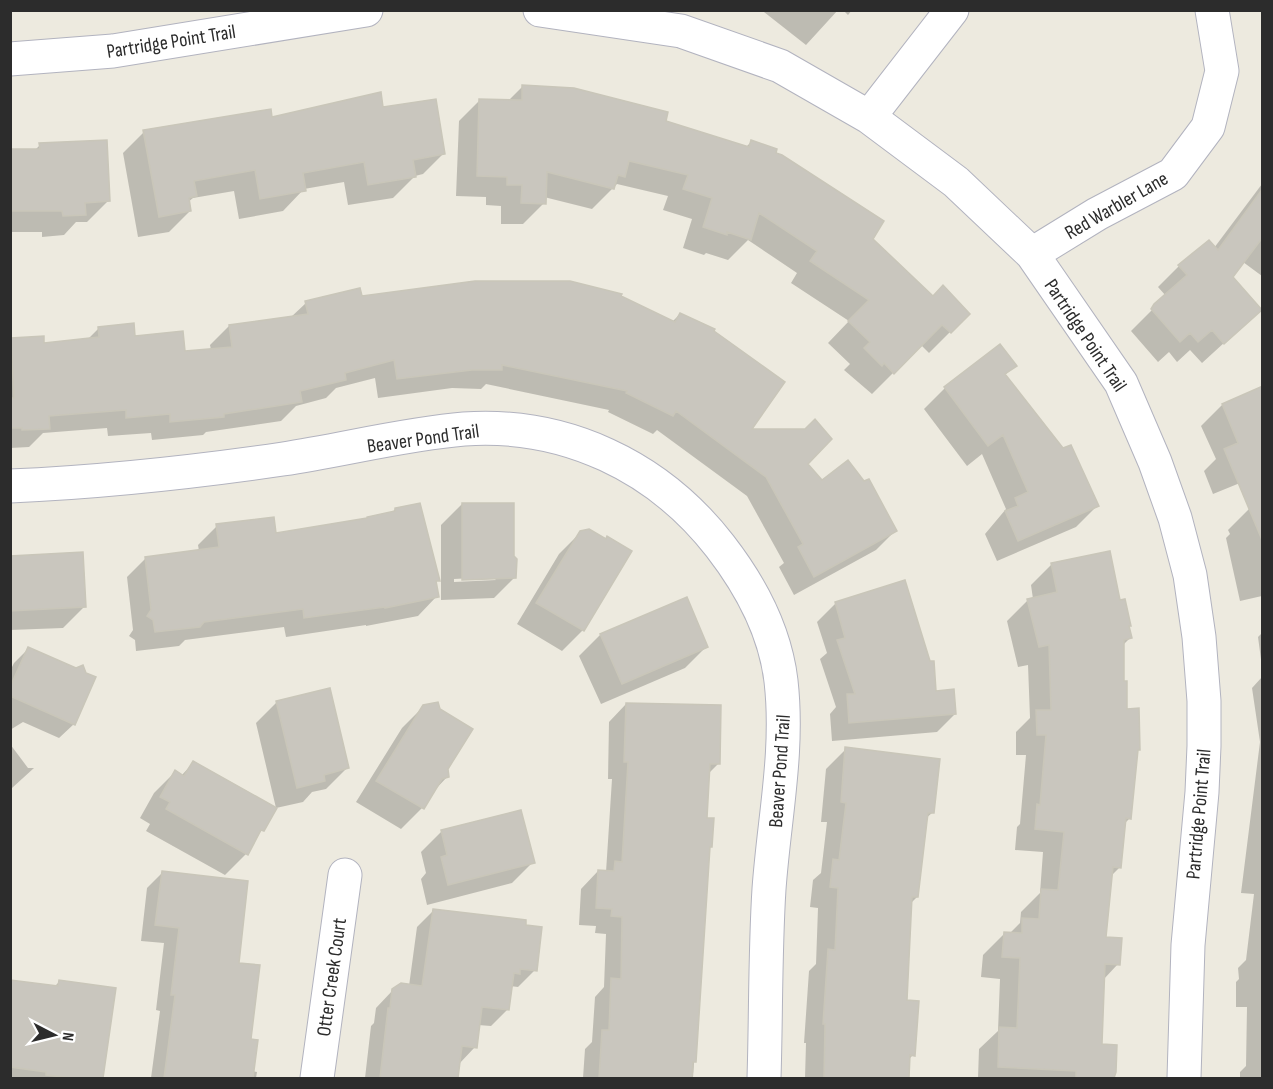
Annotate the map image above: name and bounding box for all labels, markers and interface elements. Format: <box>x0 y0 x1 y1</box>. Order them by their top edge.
street label: Partridge Point Trail <box>105 20 237 64</box>
street label: Red Warbler Lane <box>1061 167 1172 245</box>
street label: Partridge Point Trail <box>1039 275 1132 396</box>
street label: Beaver Pond Trail <box>365 419 481 459</box>
street label: Beaver Pond Trail <box>764 714 796 828</box>
street label: Partridge Point Trail <box>1181 748 1217 880</box>
street label: Otter Creek Court <box>312 917 352 1038</box>
north arrow <box>24 1005 84 1065</box>
text: N <box>57 1031 77 1042</box>

